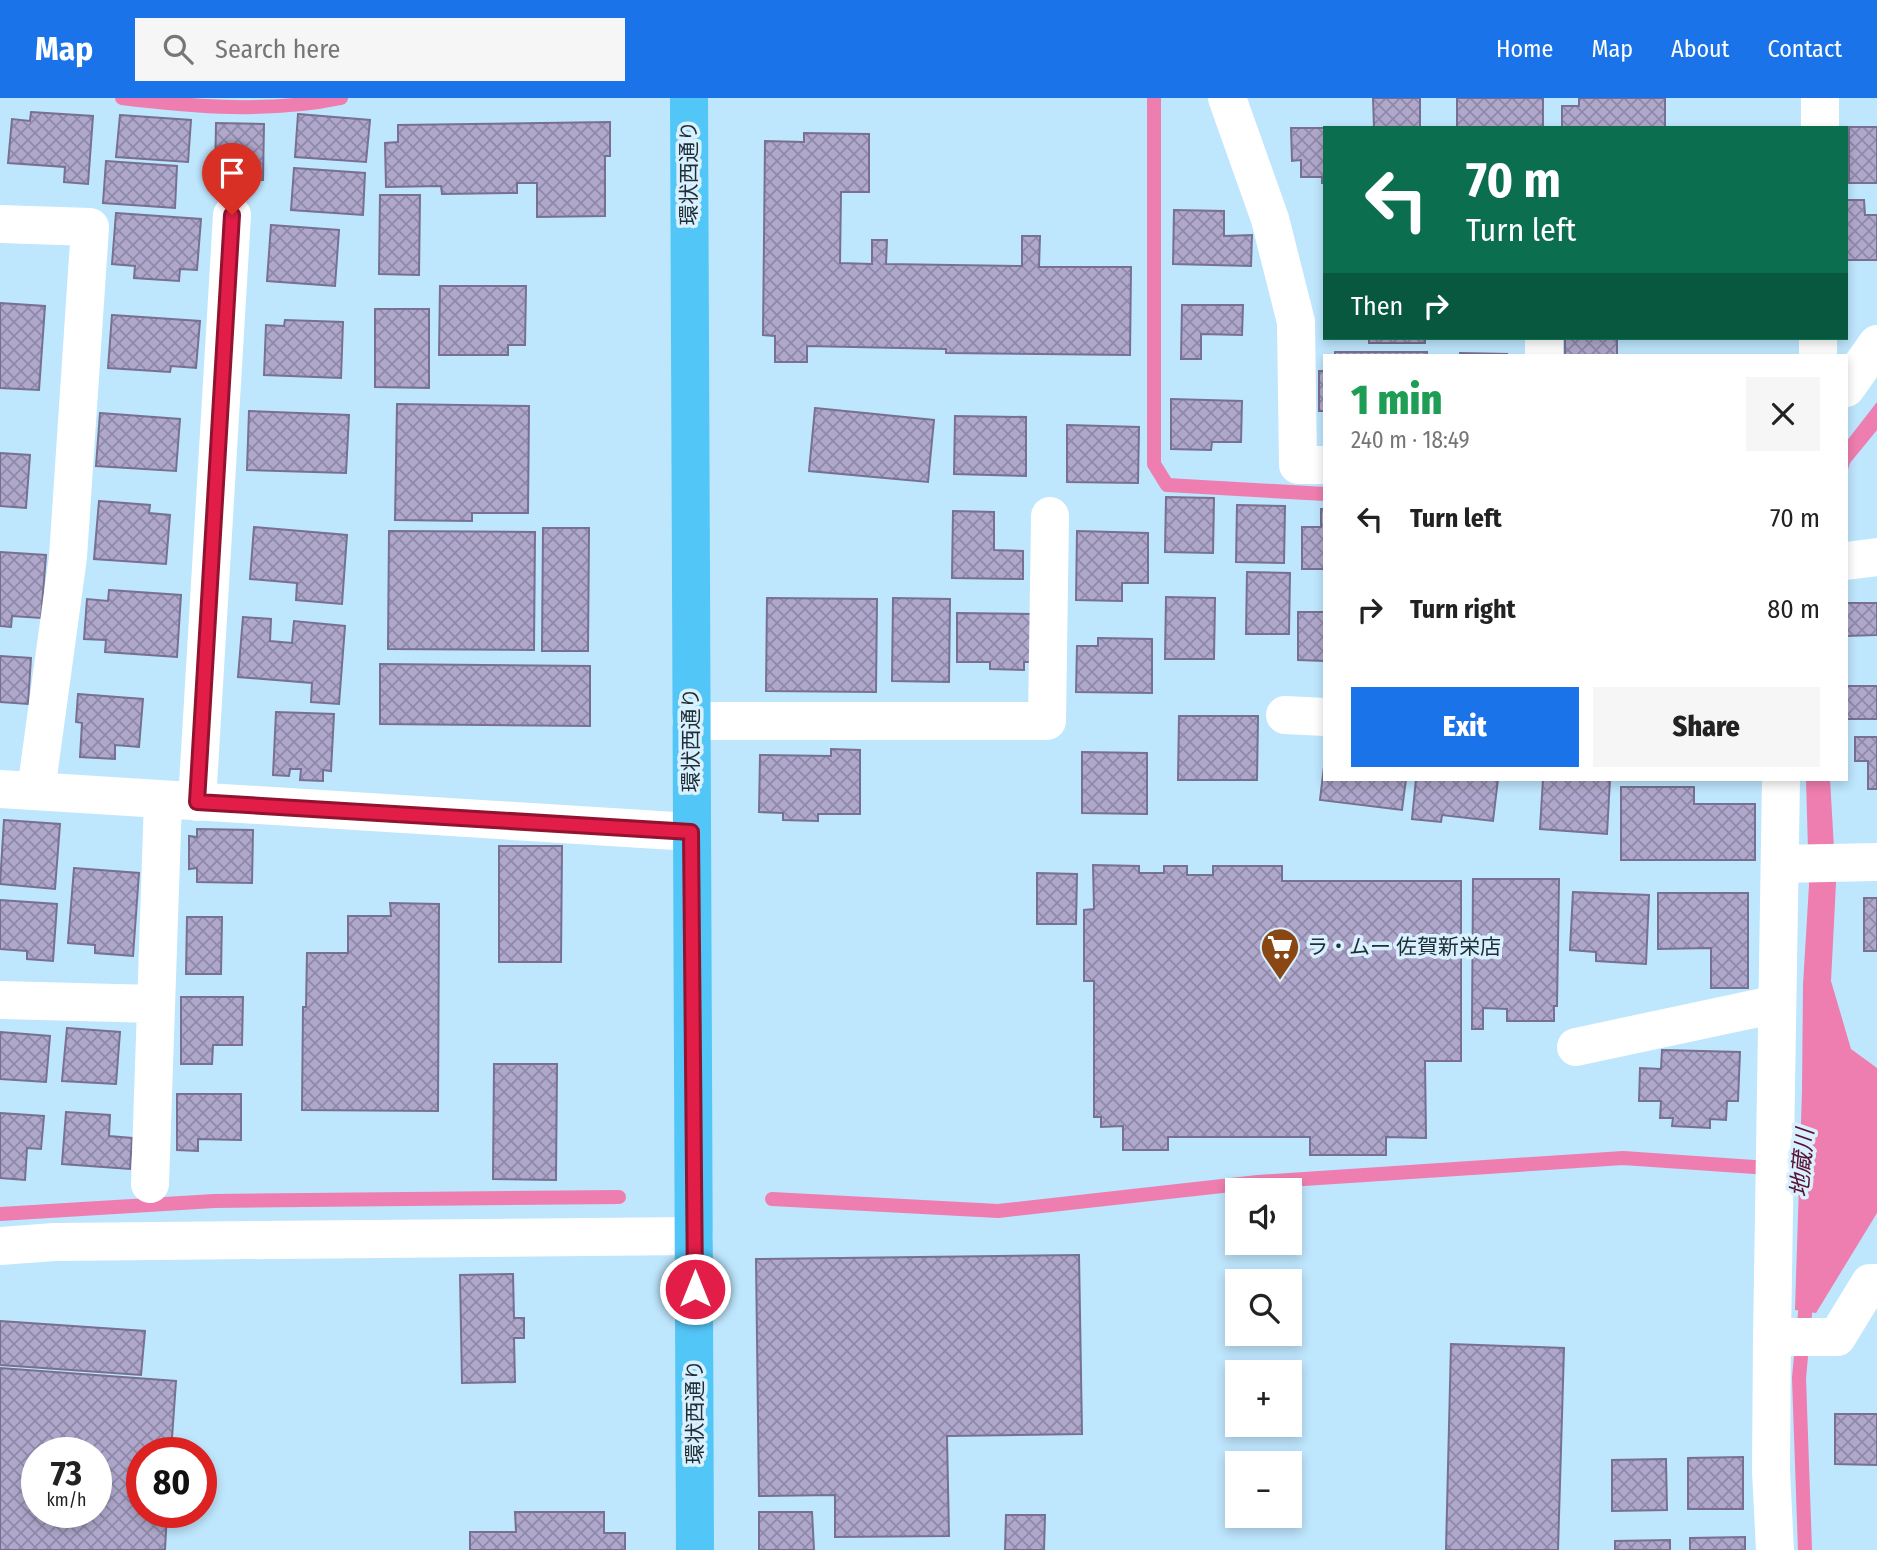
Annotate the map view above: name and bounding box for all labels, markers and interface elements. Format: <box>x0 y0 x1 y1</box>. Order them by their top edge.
search box <box>135 18 625 81</box>
text: Map <box>35 29 93 69</box>
icon: search <box>159 30 197 68</box>
text: Search here <box>215 34 340 65</box>
text: Home <box>1496 35 1553 63</box>
text: Map <box>1591 35 1633 63</box>
text: About <box>1671 35 1729 63</box>
text: Contact <box>1767 35 1842 63</box>
street label: 環状西通り <box>676 121 702 226</box>
pin <box>202 143 262 215</box>
text: 70 m <box>1466 151 1561 210</box>
icon: arrive <box>213 154 251 192</box>
icon: left <box>1351 154 1442 245</box>
text: Turn left <box>1466 211 1576 249</box>
icon: right <box>1417 287 1455 325</box>
text: Then <box>1351 291 1403 322</box>
text: 1 min <box>1351 375 1442 425</box>
button: close <box>1746 377 1820 451</box>
text: 240 m · 18:49 <box>1351 426 1470 454</box>
icon: left <box>1351 500 1389 538</box>
text: Turn left <box>1410 503 1502 534</box>
text: 70 m <box>1770 503 1820 534</box>
icon: right <box>1351 591 1389 629</box>
text: Turn right <box>1410 594 1516 625</box>
text: 80 m <box>1767 594 1820 625</box>
button: Exit <box>1351 687 1579 767</box>
button: Share <box>1593 687 1820 767</box>
street label: 環状西通り <box>678 688 704 793</box>
supermarket icon: ラ・ムー 佐賀新栄店 <box>1259 926 1301 981</box>
place label: ラ・ムー 佐賀新栄店 <box>1307 934 1501 960</box>
water label: 地蔵川 <box>1785 1124 1819 1199</box>
map controls <box>1225 1178 1302 1528</box>
button: sound <box>1225 1178 1302 1255</box>
position arrow <box>658 1252 732 1326</box>
button: search <box>1225 1269 1302 1346</box>
street label: 環状西通り <box>682 1360 708 1465</box>
button: + <box>1225 1360 1302 1437</box>
speed limit sign: 80 <box>126 1437 217 1528</box>
button: − <box>1225 1451 1302 1528</box>
text: 73 <box>51 1452 82 1494</box>
text: km/h <box>46 1489 87 1511</box>

